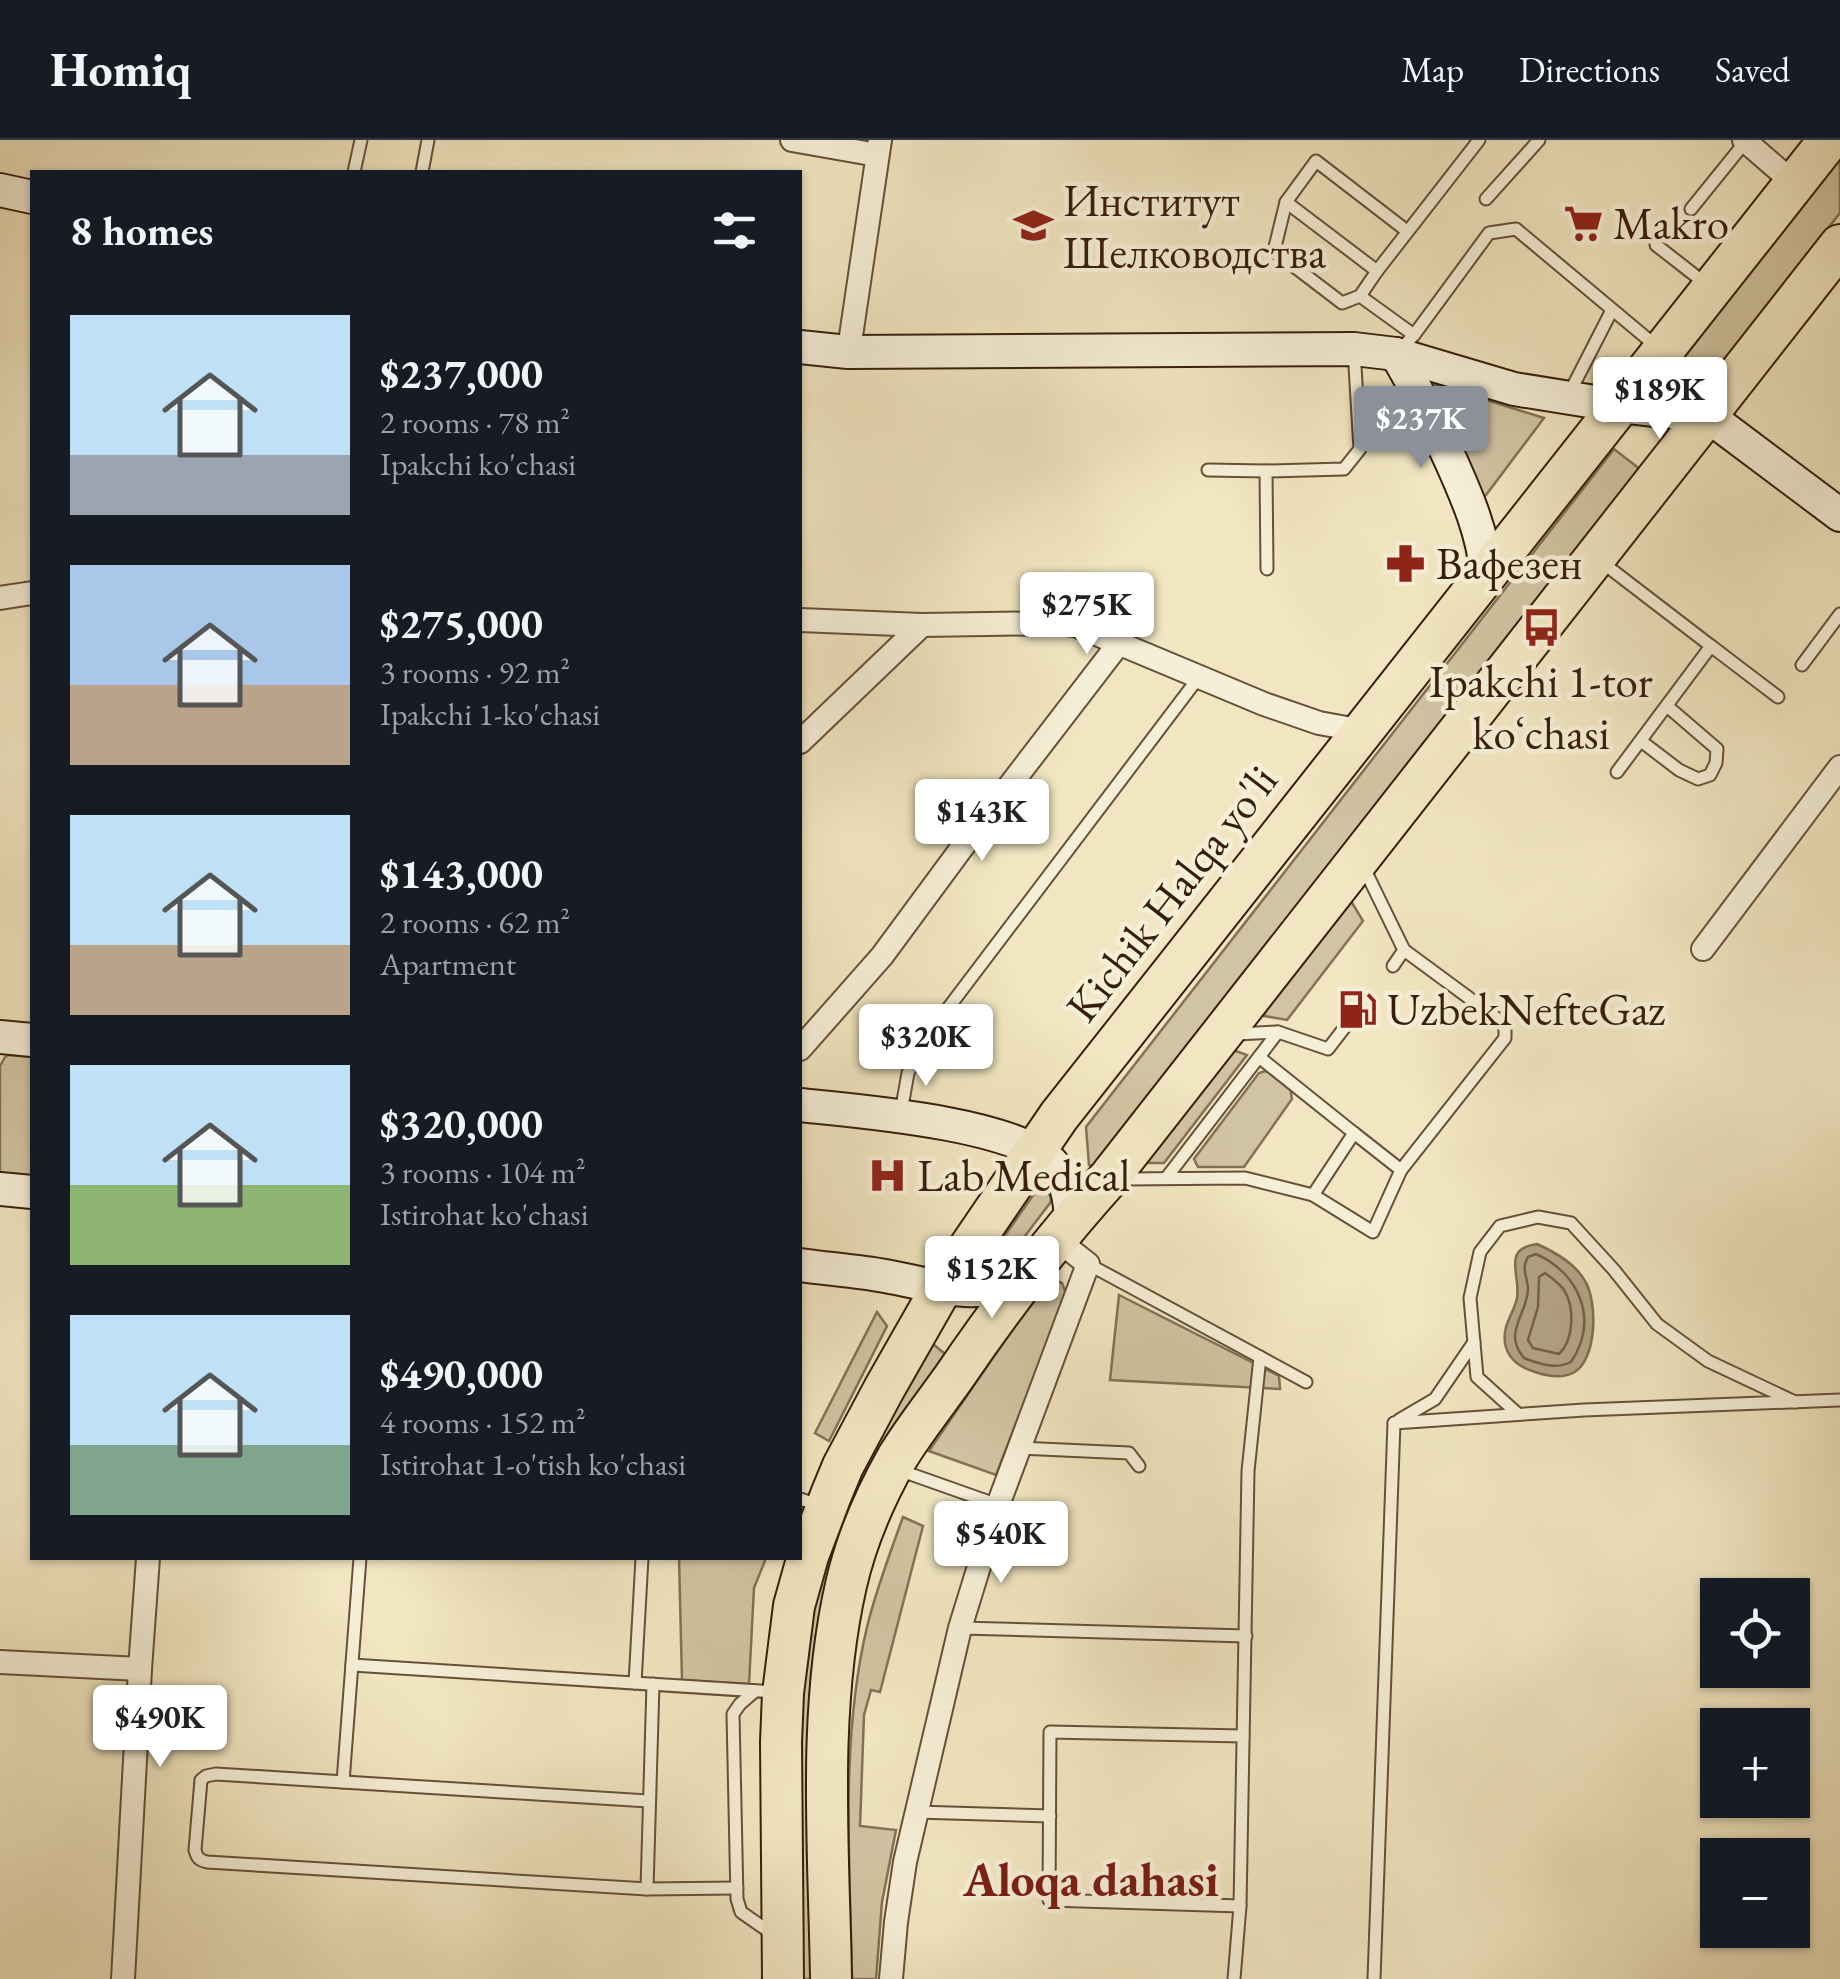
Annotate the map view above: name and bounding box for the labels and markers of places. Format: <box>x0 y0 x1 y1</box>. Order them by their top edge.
place label: Институт Шелководства <box>1063 171 1326 281</box>
place label: Makro <box>1613 194 1729 252</box>
supermarket icon: Makro <box>1562 202 1604 244</box>
school or university icon: Институт Шелководства <box>1012 205 1054 247</box>
pin: $189K <box>1590 357 1730 442</box>
pin: $237K <box>1351 386 1491 471</box>
place label: Вафезен <box>1436 534 1582 592</box>
pharmacy icon: Вафезен <box>1385 542 1427 584</box>
pin: $275K <box>1017 572 1157 657</box>
bus stop icon: Ipakchi 1-tor koʻchasi <box>1520 607 1562 649</box>
place label: Ipakchi 1-tor koʻchasi <box>1429 652 1653 762</box>
pin: $143K <box>912 779 1052 864</box>
place label: UzbekNefteGaz <box>1387 980 1665 1038</box>
fuel station icon: UzbekNefteGaz <box>1336 988 1378 1030</box>
pin: $320K <box>856 1004 996 1089</box>
place label: Lab Medical <box>917 1146 1130 1204</box>
hospital icon: Lab Medical <box>866 1154 908 1196</box>
pin: $152K <box>922 1236 1062 1321</box>
pin: $540K <box>931 1501 1071 1586</box>
pin: $490K <box>90 1685 230 1770</box>

